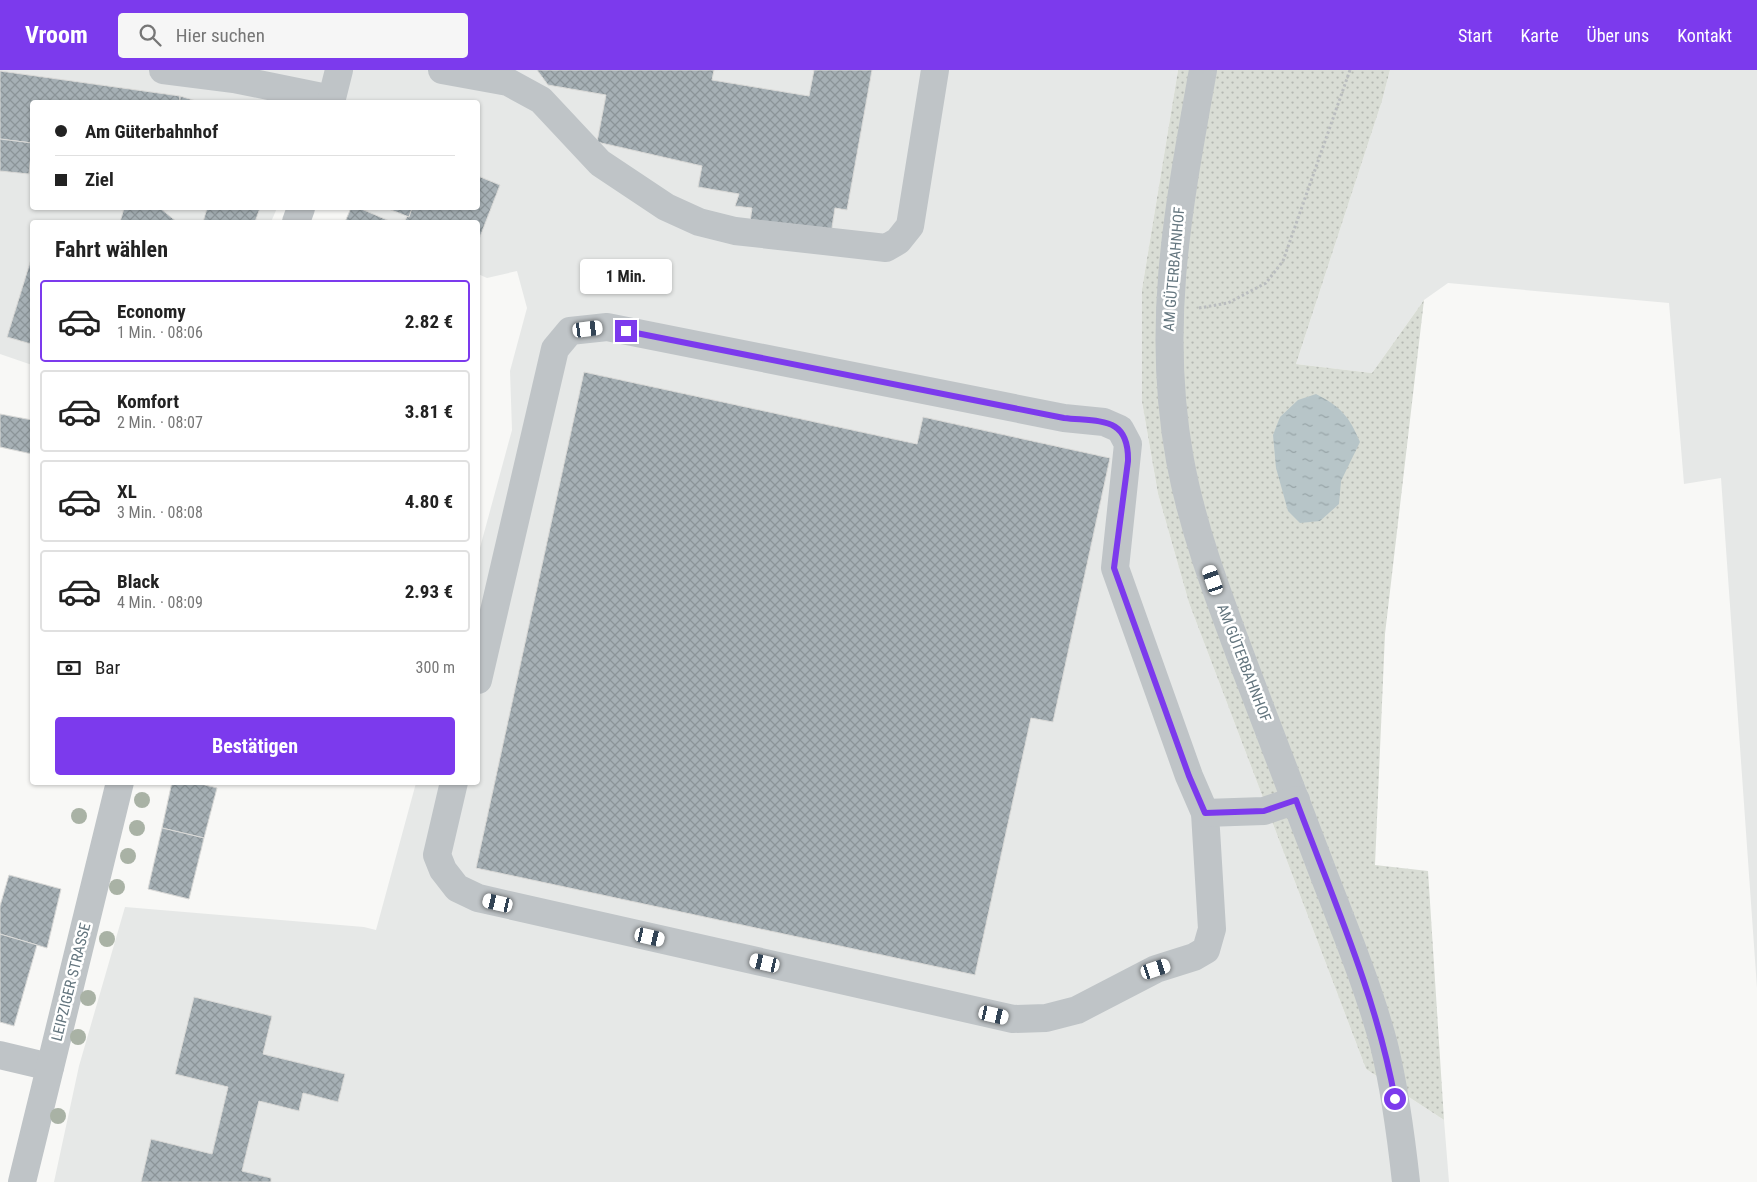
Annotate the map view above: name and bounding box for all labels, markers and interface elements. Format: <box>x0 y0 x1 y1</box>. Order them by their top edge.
search box <box>118 13 468 58</box>
text: Vroom <box>25 21 88 49</box>
icon: search <box>136 21 164 49</box>
text: Hier suchen <box>176 24 265 47</box>
text: Start <box>1458 25 1492 46</box>
text: Karte <box>1520 25 1559 46</box>
text: Über uns <box>1587 25 1649 46</box>
text: Kontakt <box>1677 25 1732 46</box>
text: Am Güterbahnhof <box>85 120 218 143</box>
text: Ziel <box>85 168 114 191</box>
street label: AM GÜTERBAHNHOF <box>1160 206 1188 332</box>
text: Fahrt wählen <box>55 237 168 262</box>
callout: 1 Min. <box>580 258 672 294</box>
text: 1 Min. <box>606 267 646 286</box>
icon: car <box>57 299 102 344</box>
text: Economy <box>117 300 186 323</box>
text: 2.82 € <box>405 310 453 333</box>
car <box>572 320 603 338</box>
route end <box>615 320 637 342</box>
text: 1 Min. · 08:06 <box>117 323 203 342</box>
icon: car <box>57 389 102 434</box>
text: Komfort <box>117 390 179 413</box>
text: 3.81 € <box>405 400 453 423</box>
text: 2 Min. · 08:07 <box>117 413 203 432</box>
icon: car <box>57 479 102 524</box>
text: XL <box>117 480 137 503</box>
text: 4.80 € <box>405 490 453 513</box>
text: 3 Min. · 08:08 <box>117 503 203 522</box>
car <box>1201 563 1224 597</box>
icon: car <box>57 569 102 614</box>
text: Black <box>117 570 159 593</box>
text: 2.93 € <box>405 580 453 603</box>
text: 4 Min. · 08:09 <box>117 593 203 612</box>
street label: AM GÜTERBAHNHOF <box>1213 601 1275 725</box>
icon: cash <box>55 654 83 682</box>
text: Bar <box>95 656 120 679</box>
text: 300 m <box>416 658 455 677</box>
button: Bestätigen <box>55 717 455 775</box>
car <box>481 892 514 914</box>
street label: LEIPZIGER STRASSE <box>48 921 94 1043</box>
car <box>633 926 666 948</box>
car <box>748 952 781 974</box>
car <box>1139 957 1172 981</box>
car <box>977 1004 1010 1026</box>
route start <box>1384 1088 1406 1110</box>

